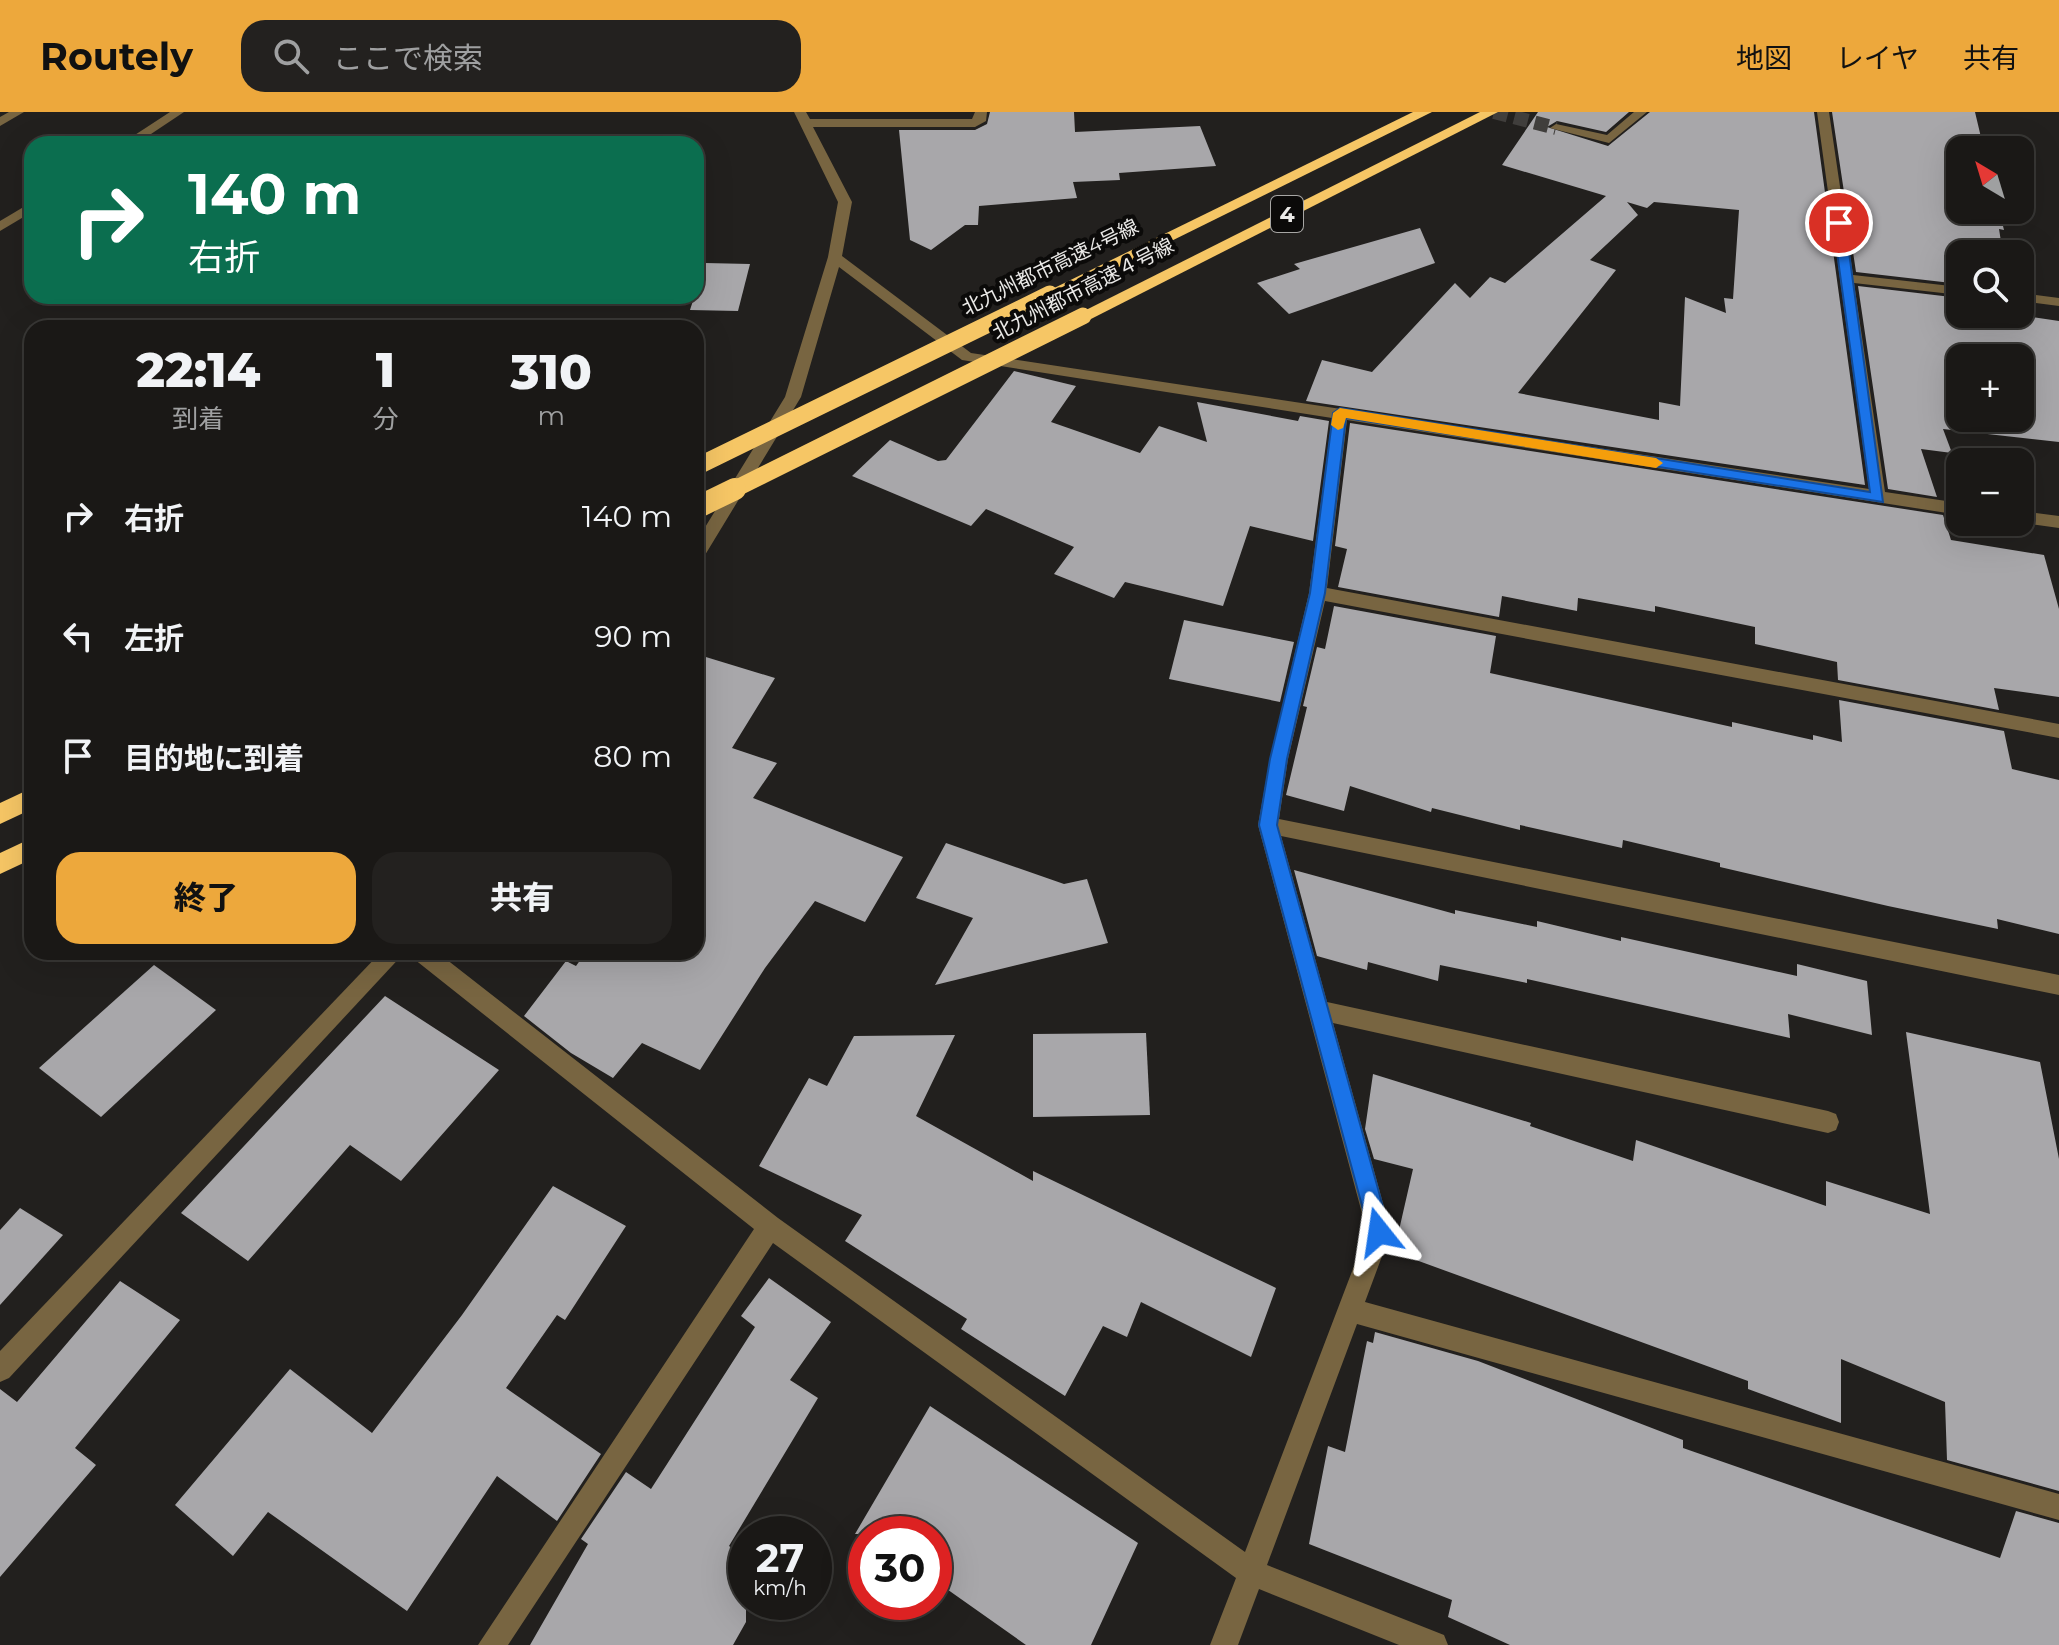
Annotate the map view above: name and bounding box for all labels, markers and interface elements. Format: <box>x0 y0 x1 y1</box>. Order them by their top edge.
search box <box>241 20 801 92</box>
text: Routely <box>40 33 193 80</box>
icon: search <box>269 34 313 78</box>
text: ここで検索 <box>333 40 483 77</box>
text: 地図 <box>1736 41 1792 75</box>
text: レイヤ <box>1836 41 1919 75</box>
text: 共有 <box>1963 41 2019 75</box>
north arrow <box>1946 136 2034 224</box>
map controls <box>1946 136 2034 536</box>
text: 140 m <box>188 160 361 228</box>
icon: right <box>56 168 160 272</box>
pin <box>1805 189 1873 257</box>
road number: 4 <box>1271 196 1303 232</box>
icon: arrive <box>1817 201 1861 245</box>
street label: 北九州都市高速4号線 <box>958 214 1142 320</box>
street label: 北九州都市高速４号線 <box>988 233 1178 345</box>
text: 右折 <box>188 235 260 279</box>
button: search <box>1946 240 2034 328</box>
text: 22:14 <box>136 341 260 399</box>
text: 1 <box>376 341 395 399</box>
text: 310 <box>511 343 592 401</box>
button: + <box>1946 344 2034 432</box>
text: m <box>537 400 565 432</box>
text: 到着 <box>172 403 224 435</box>
text: 分 <box>372 403 398 435</box>
button: − <box>1946 448 2034 536</box>
icon: right <box>56 494 100 538</box>
text: 140 m <box>582 498 672 535</box>
text: 右折 <box>124 500 184 537</box>
icon: left <box>56 614 100 658</box>
text: 90 m <box>594 618 672 655</box>
text: 左折 <box>124 620 184 657</box>
icon: arrive <box>56 734 100 778</box>
text: 80 m <box>593 738 672 775</box>
text: 目的地に到着 <box>124 740 304 777</box>
button: 終了 <box>56 852 356 944</box>
button: 共有 <box>372 852 672 944</box>
position arrow <box>1337 1190 1421 1274</box>
speed limit sign: 30 <box>848 1516 952 1620</box>
text: 27 <box>756 1533 804 1582</box>
text: km/h <box>753 1576 807 1600</box>

